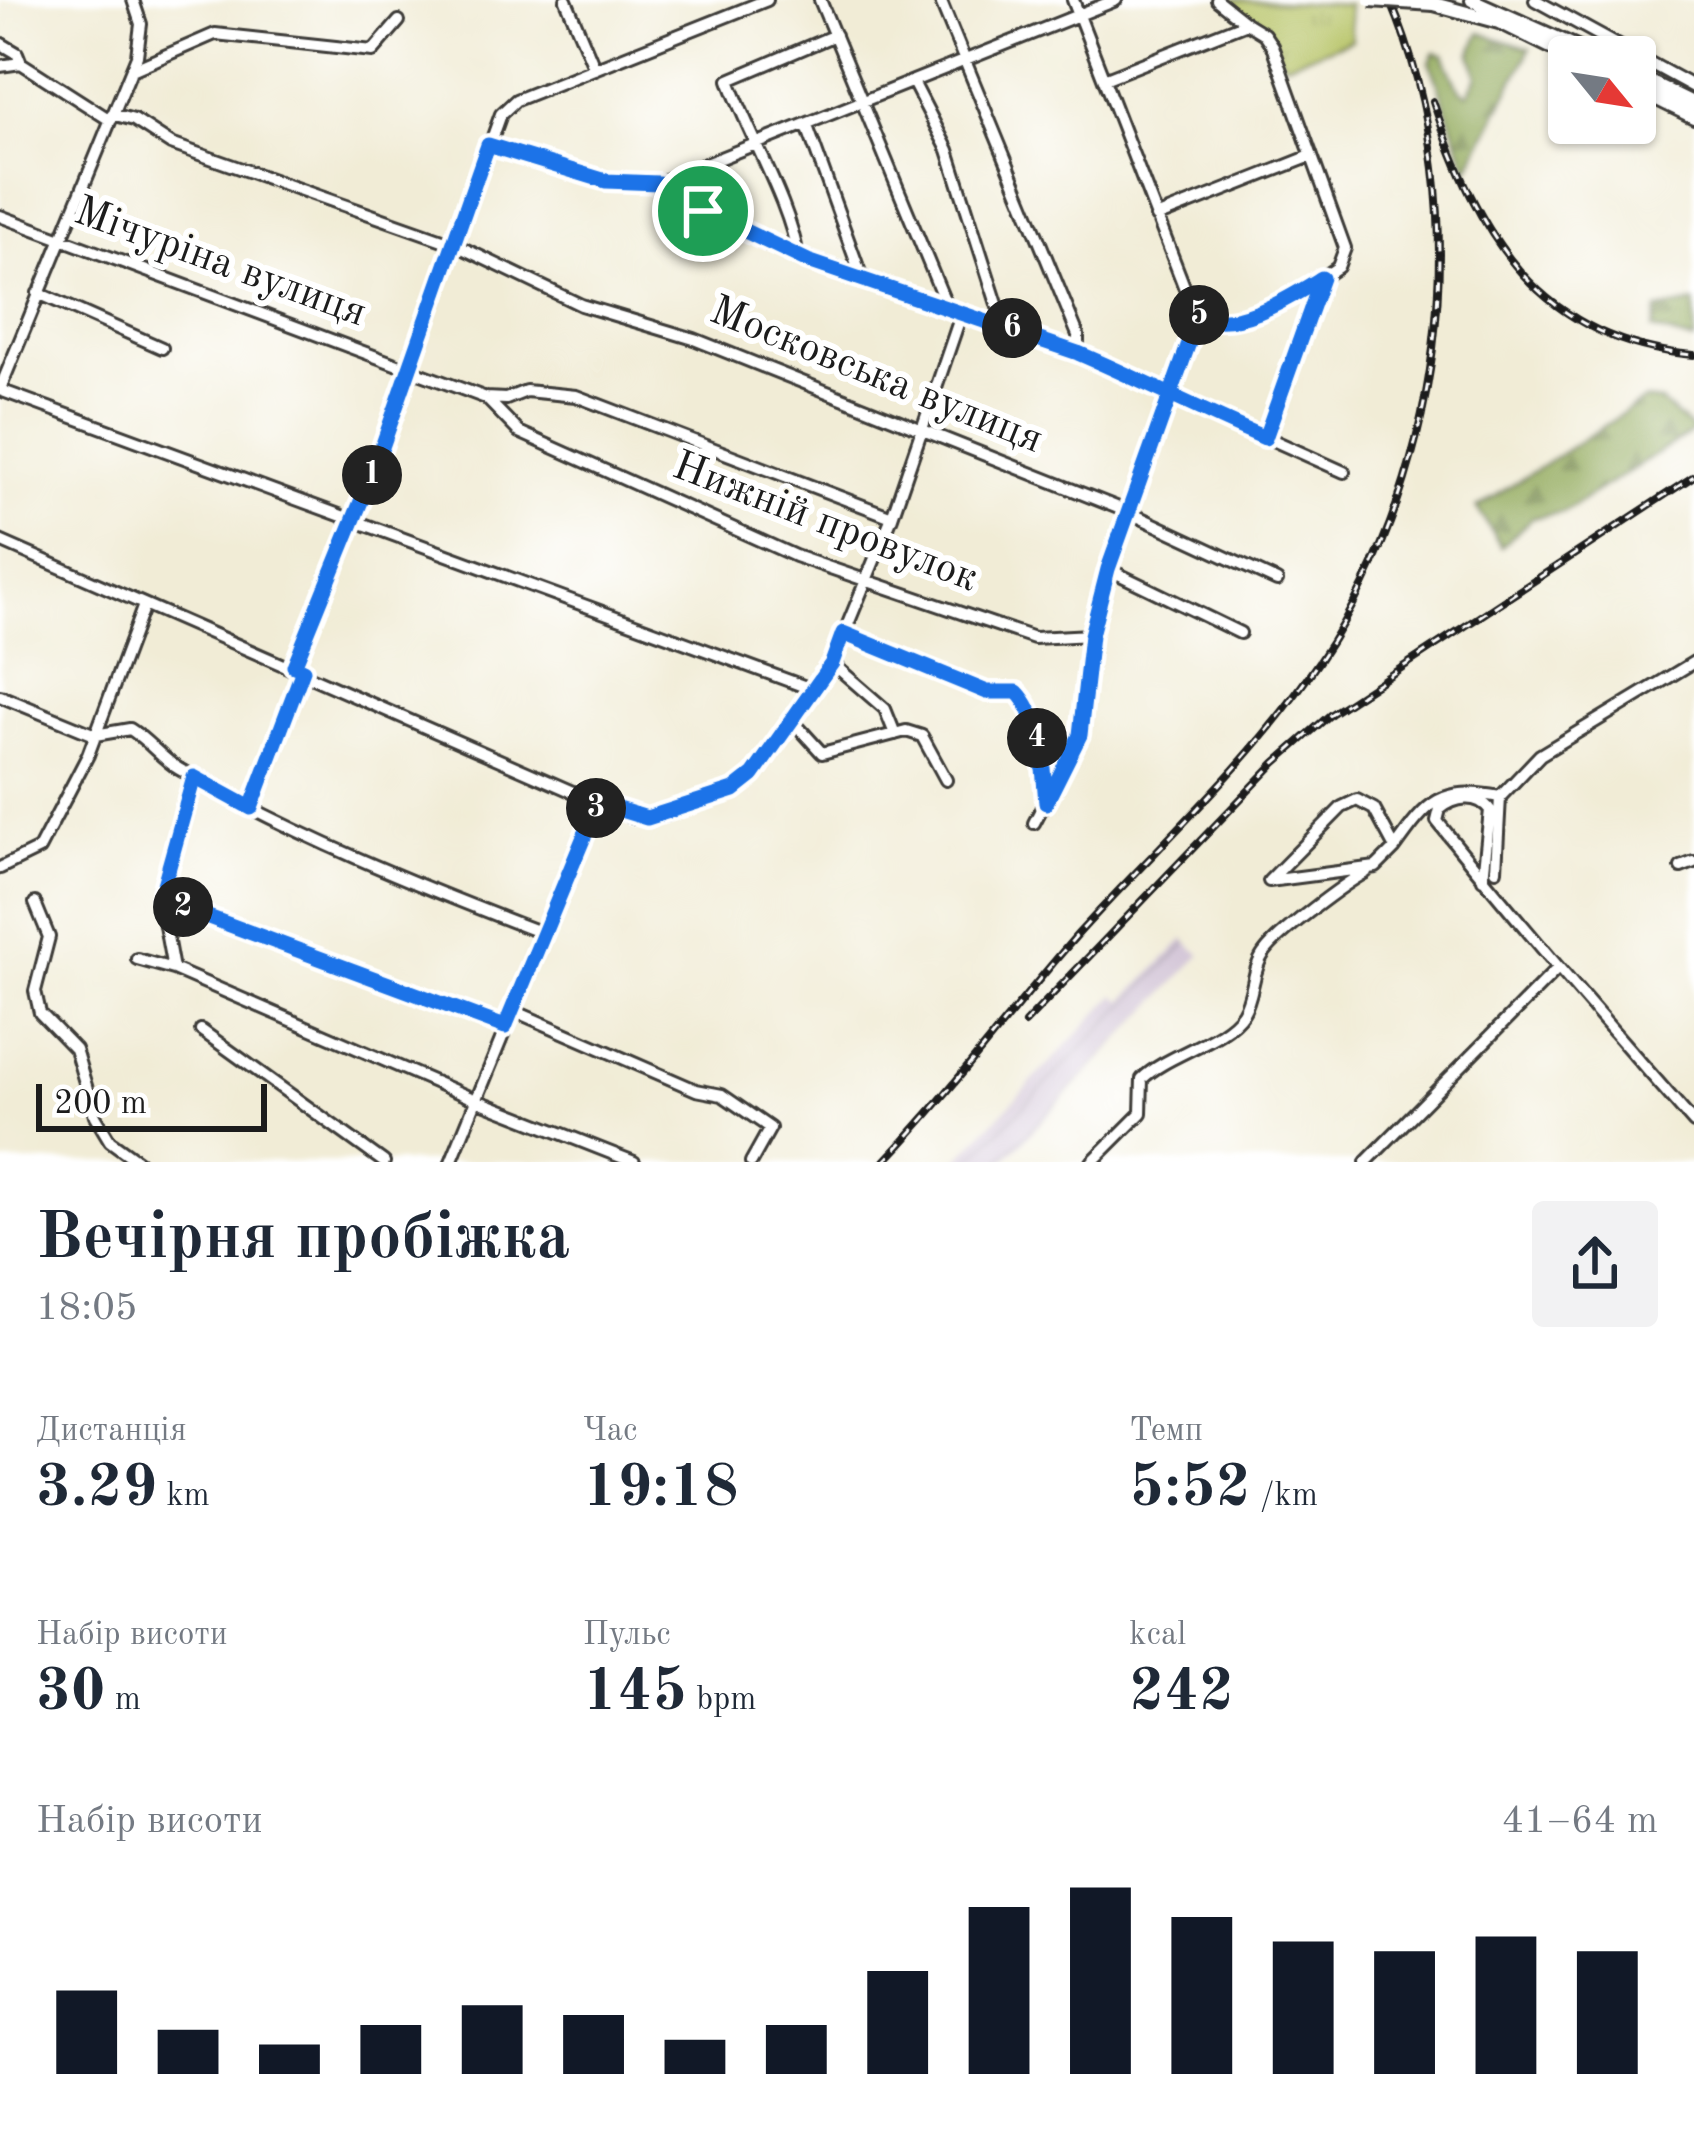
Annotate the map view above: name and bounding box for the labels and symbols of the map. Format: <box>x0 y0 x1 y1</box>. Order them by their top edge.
north arrow <box>1548 36 1656 144</box>
pin <box>652 160 754 262</box>
street label: Мічуріна вулиця <box>69 191 371 335</box>
pin: 5 <box>1169 285 1229 345</box>
street label: Московська вулиця <box>704 290 1048 462</box>
pin: 6 <box>982 298 1042 358</box>
pin: 1 <box>342 445 402 505</box>
street label: Нижній провулок <box>667 445 983 601</box>
pin: 4 <box>1007 708 1067 768</box>
pin: 3 <box>566 778 626 838</box>
pin: 2 <box>153 877 213 937</box>
scale bar <box>36 1078 267 1131</box>

